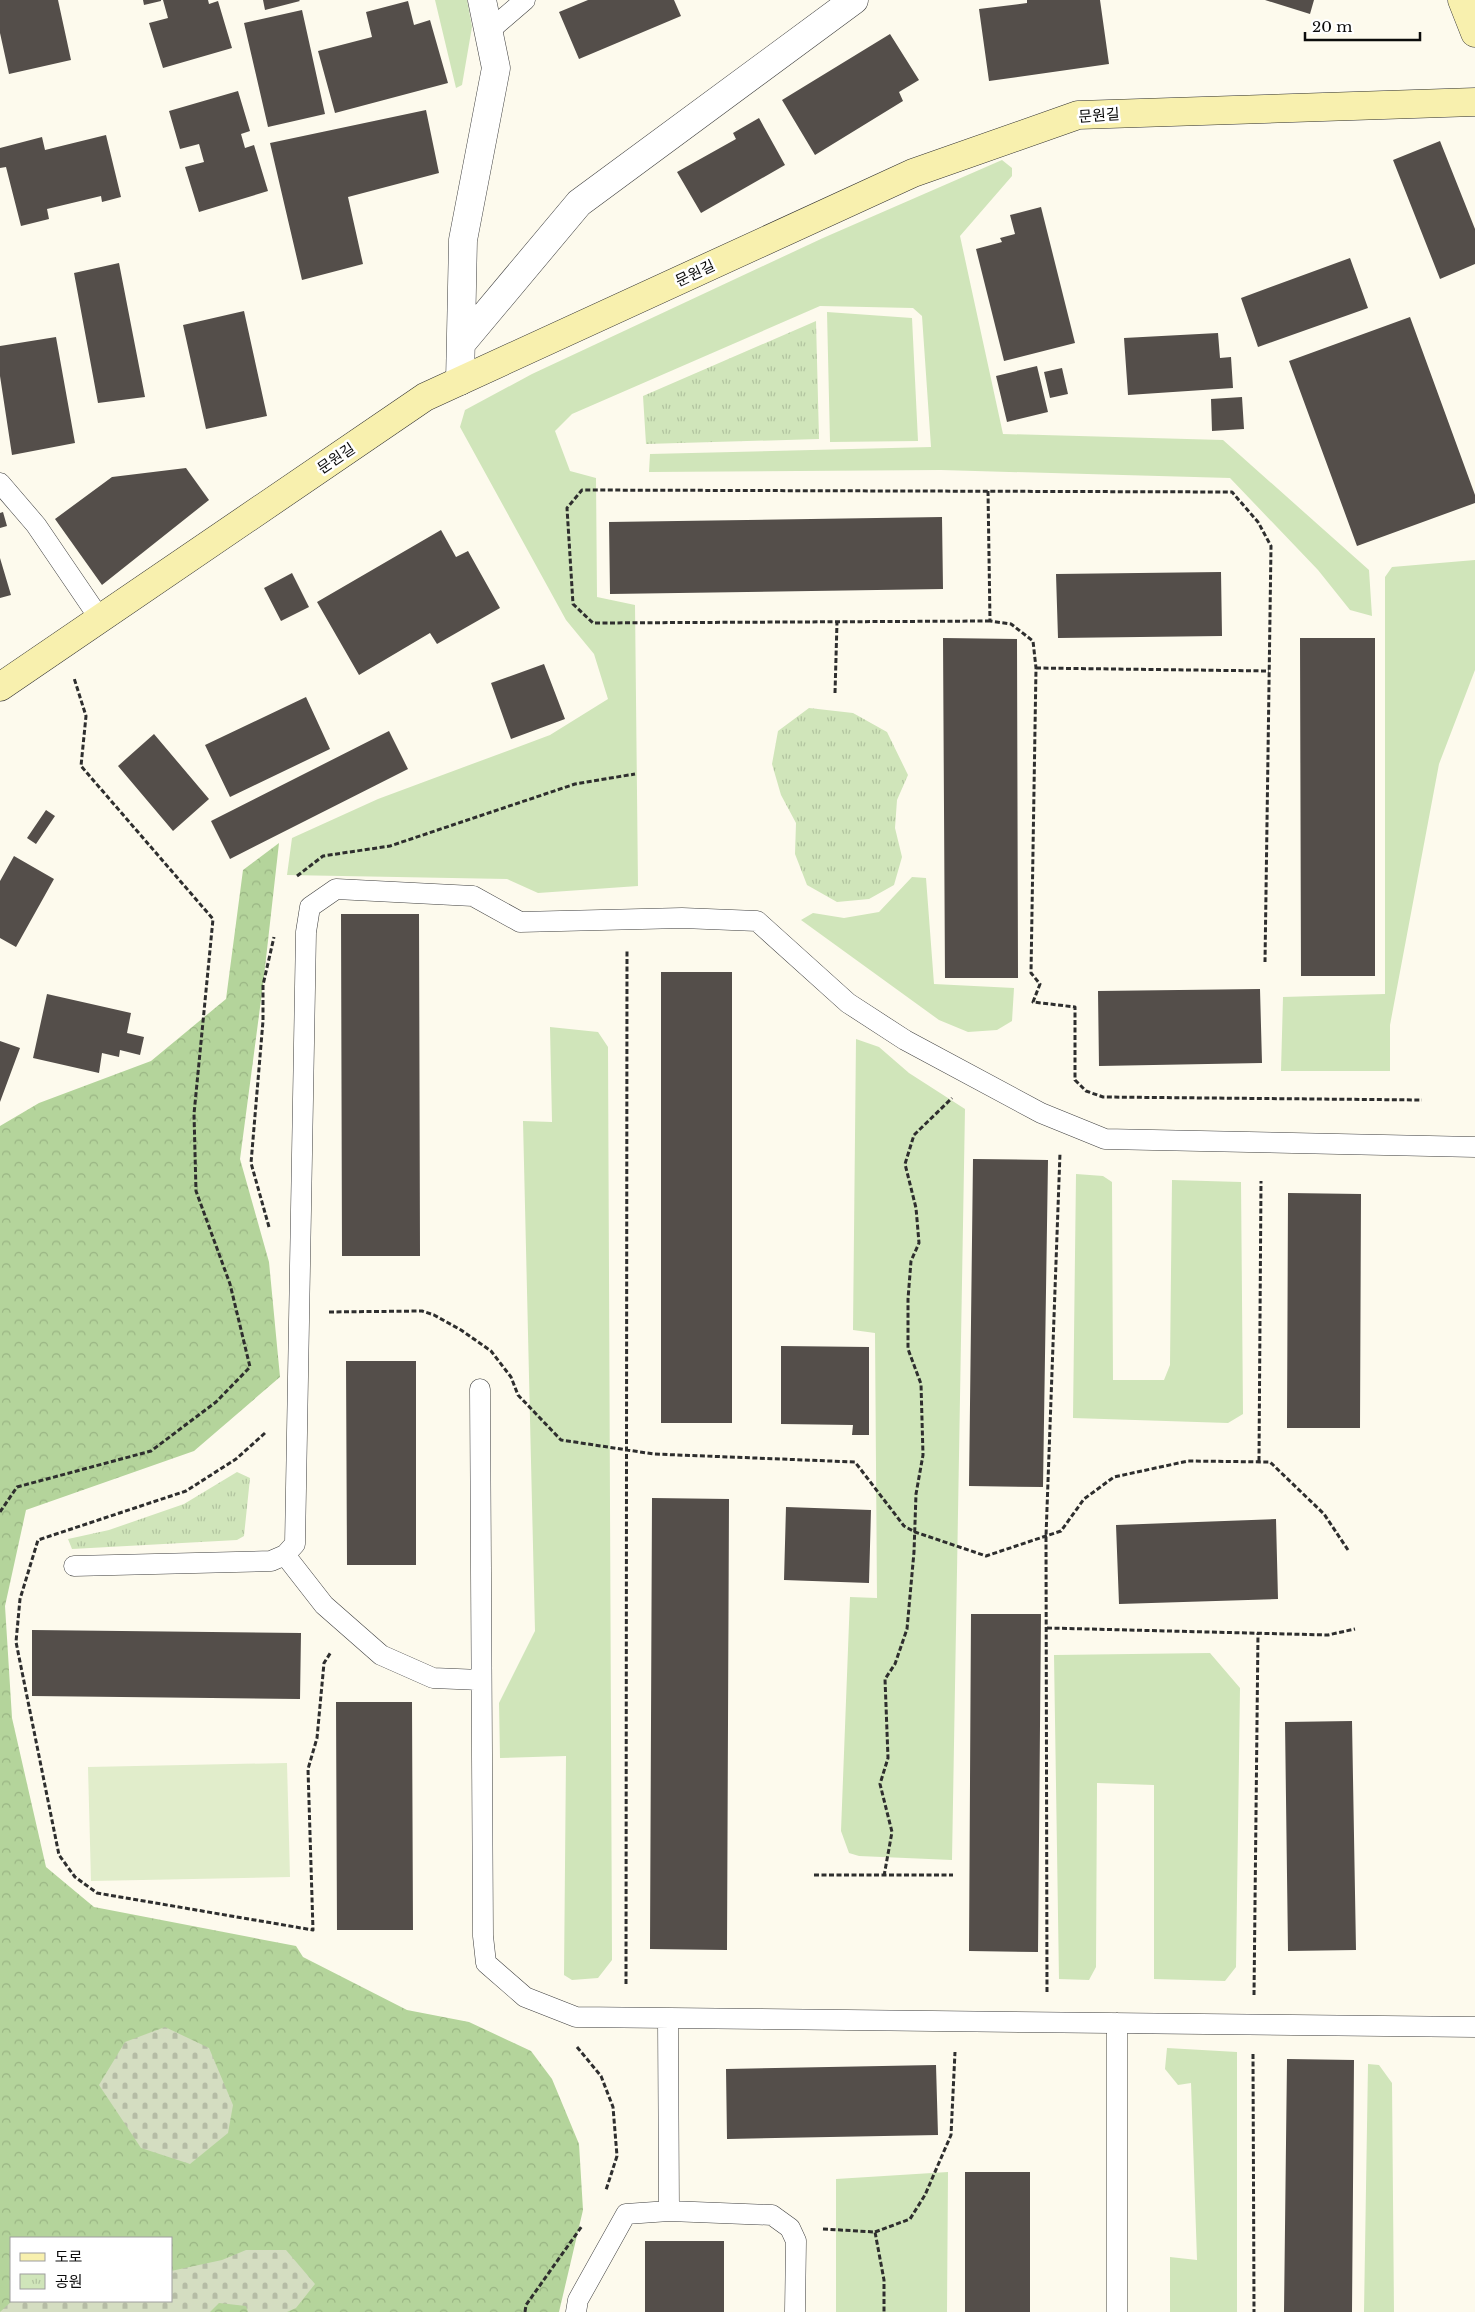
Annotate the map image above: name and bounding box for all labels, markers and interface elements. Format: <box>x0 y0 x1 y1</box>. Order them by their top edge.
scale bar <box>1305 10 1420 42</box>
text: 20 m <box>1312 17 1352 36</box>
street label: 문원길 <box>1078 104 1120 126</box>
street label: 문원길 <box>672 256 718 290</box>
street label: 문원길 <box>314 439 358 477</box>
legend <box>10 2237 172 2302</box>
text: 도로 <box>55 2247 83 2266</box>
text: 공원 <box>55 2272 83 2291</box>

